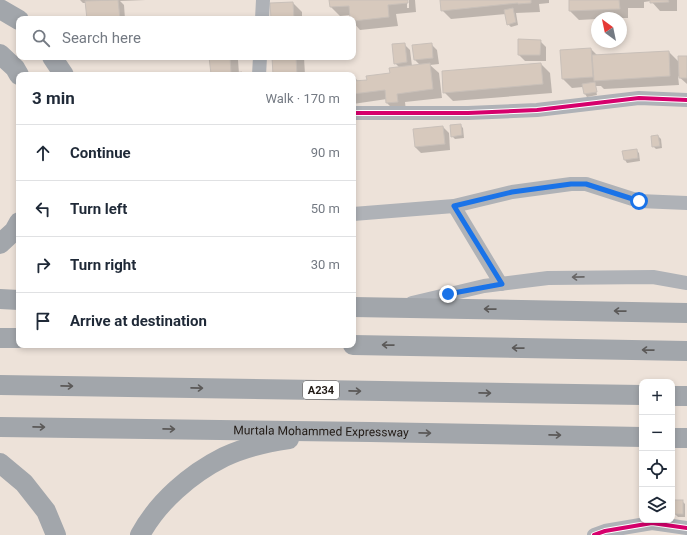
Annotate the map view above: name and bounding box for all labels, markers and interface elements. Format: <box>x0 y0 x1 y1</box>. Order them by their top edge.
north arrow <box>591 12 627 48</box>
search box <box>16 16 356 60</box>
icon: search <box>30 27 52 49</box>
text: Search here <box>62 29 141 47</box>
text: 3 min <box>32 88 75 108</box>
text: Walk · 170 m <box>265 91 340 106</box>
icon: ahead <box>32 142 54 164</box>
text: Continue <box>70 144 131 162</box>
text: 90 m <box>311 145 340 160</box>
route start <box>630 192 648 210</box>
icon: left <box>32 198 54 220</box>
text: Turn left <box>70 200 127 218</box>
text: 50 m <box>311 201 340 216</box>
icon: right <box>32 254 54 276</box>
text: Turn right <box>70 256 136 274</box>
text: 30 m <box>311 257 340 272</box>
one-way arrow <box>572 273 585 281</box>
route end <box>439 285 457 303</box>
one-way arrow <box>484 305 497 313</box>
one-way arrow <box>614 308 627 315</box>
icon: arrive <box>32 310 54 332</box>
text: Arrive at destination <box>70 312 207 330</box>
one-way arrow <box>382 342 395 349</box>
one-way arrow <box>512 344 525 352</box>
one-way arrow <box>642 347 655 354</box>
map controls <box>639 379 675 523</box>
button: + <box>639 379 675 415</box>
road number: A234 <box>303 381 339 399</box>
one-way arrow <box>60 382 73 390</box>
one-way arrow <box>190 384 203 392</box>
one-way arrow <box>348 387 361 395</box>
one-way arrow <box>478 389 491 397</box>
button: − <box>639 415 675 451</box>
one-way arrow <box>32 423 45 431</box>
street label: Murtala Mohammed Expressway <box>233 423 409 440</box>
one-way arrow <box>162 425 175 433</box>
one-way arrow <box>418 429 431 436</box>
one-way arrow <box>548 431 561 439</box>
button: locate <box>639 451 675 487</box>
button: layers <box>639 487 675 523</box>

